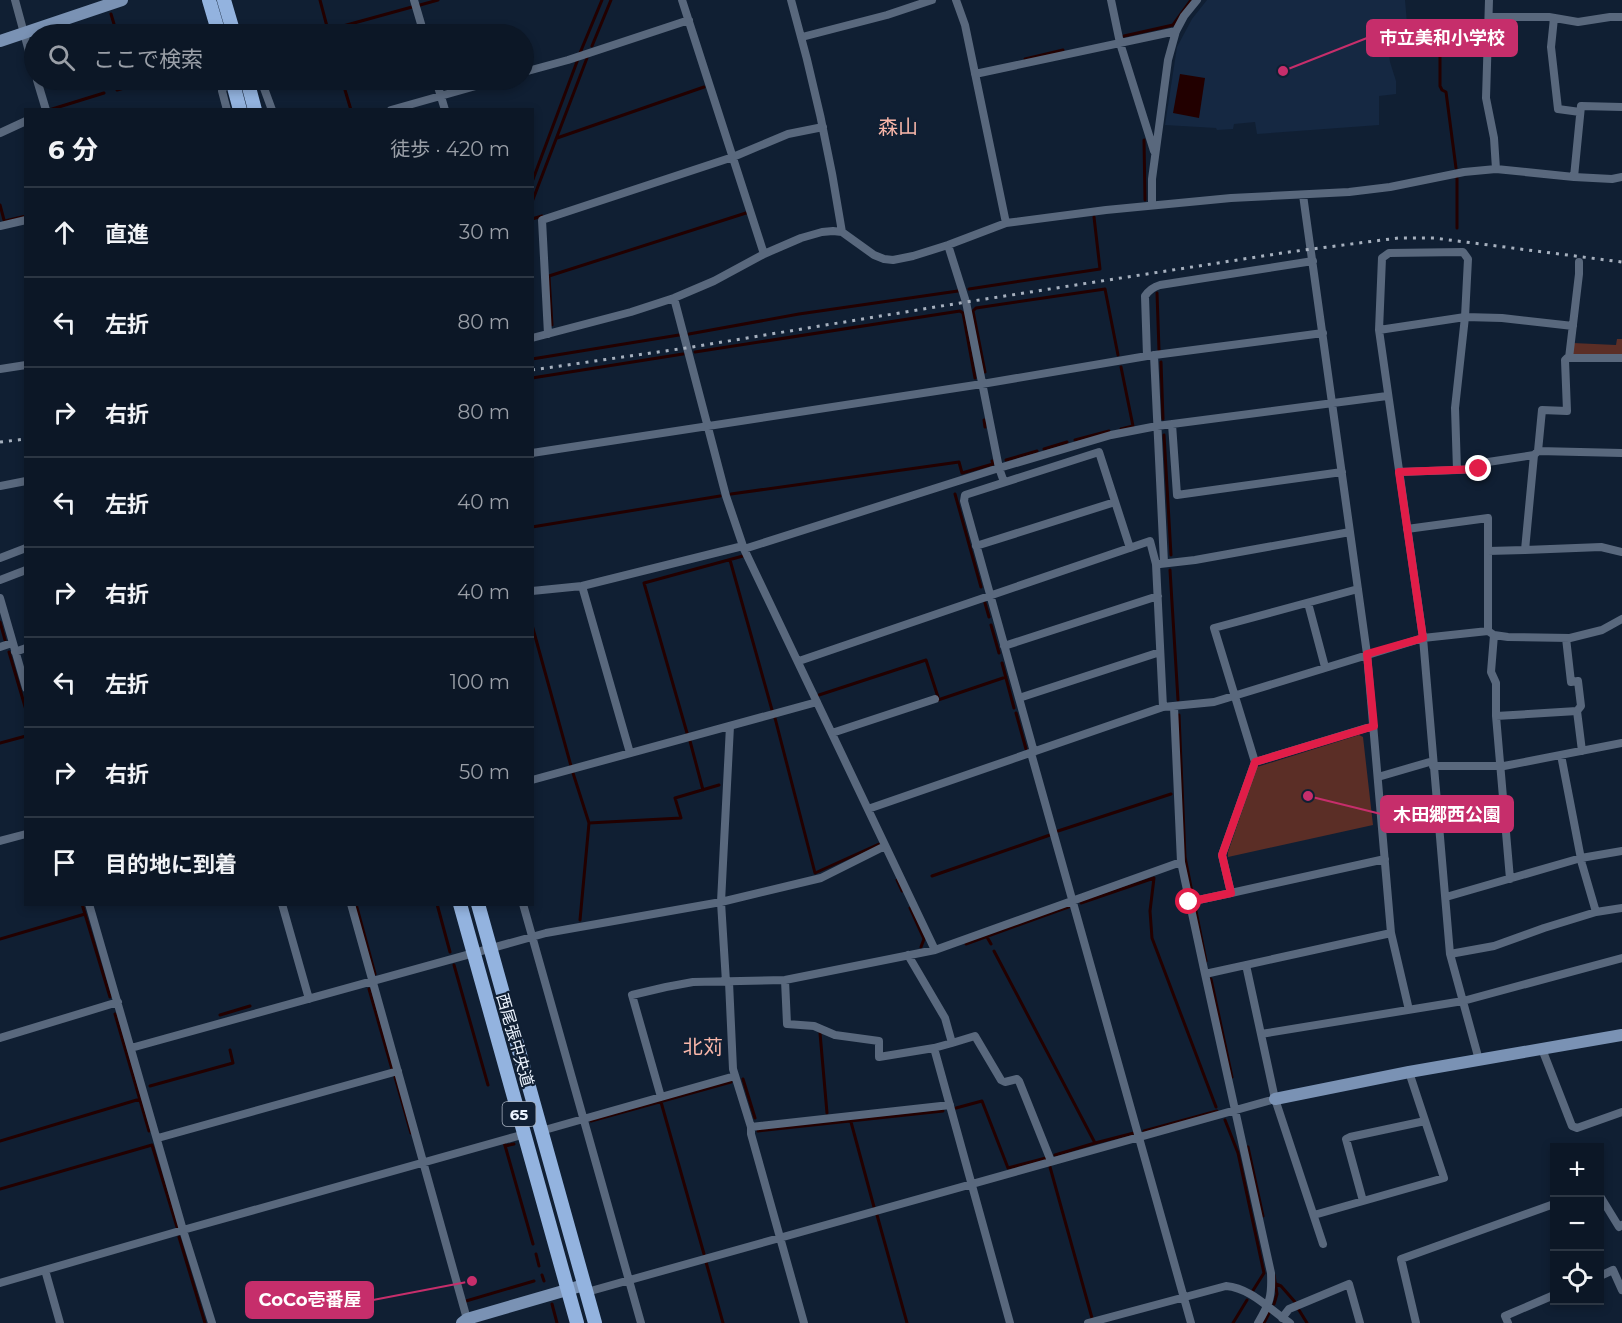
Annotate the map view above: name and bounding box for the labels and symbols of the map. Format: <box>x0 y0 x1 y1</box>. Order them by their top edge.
callout: 市立美和小学校 <box>1367 20 1517 56</box>
text: 市立美和小学校 <box>1379 27 1505 49</box>
district label: 森山 <box>878 115 918 139</box>
route end <box>1465 455 1491 481</box>
callout: 木田郷西公園 <box>1381 796 1513 832</box>
text: 木田郷西公園 <box>1393 804 1501 826</box>
route start <box>1175 888 1201 914</box>
street label: 西尾張中央道 <box>493 991 537 1089</box>
district label: 北苅 <box>683 1035 723 1059</box>
road number: 65 <box>502 1102 536 1126</box>
callout: CoCo壱番屋 <box>246 1282 373 1318</box>
text: CoCo壱番屋 <box>259 1289 361 1311</box>

